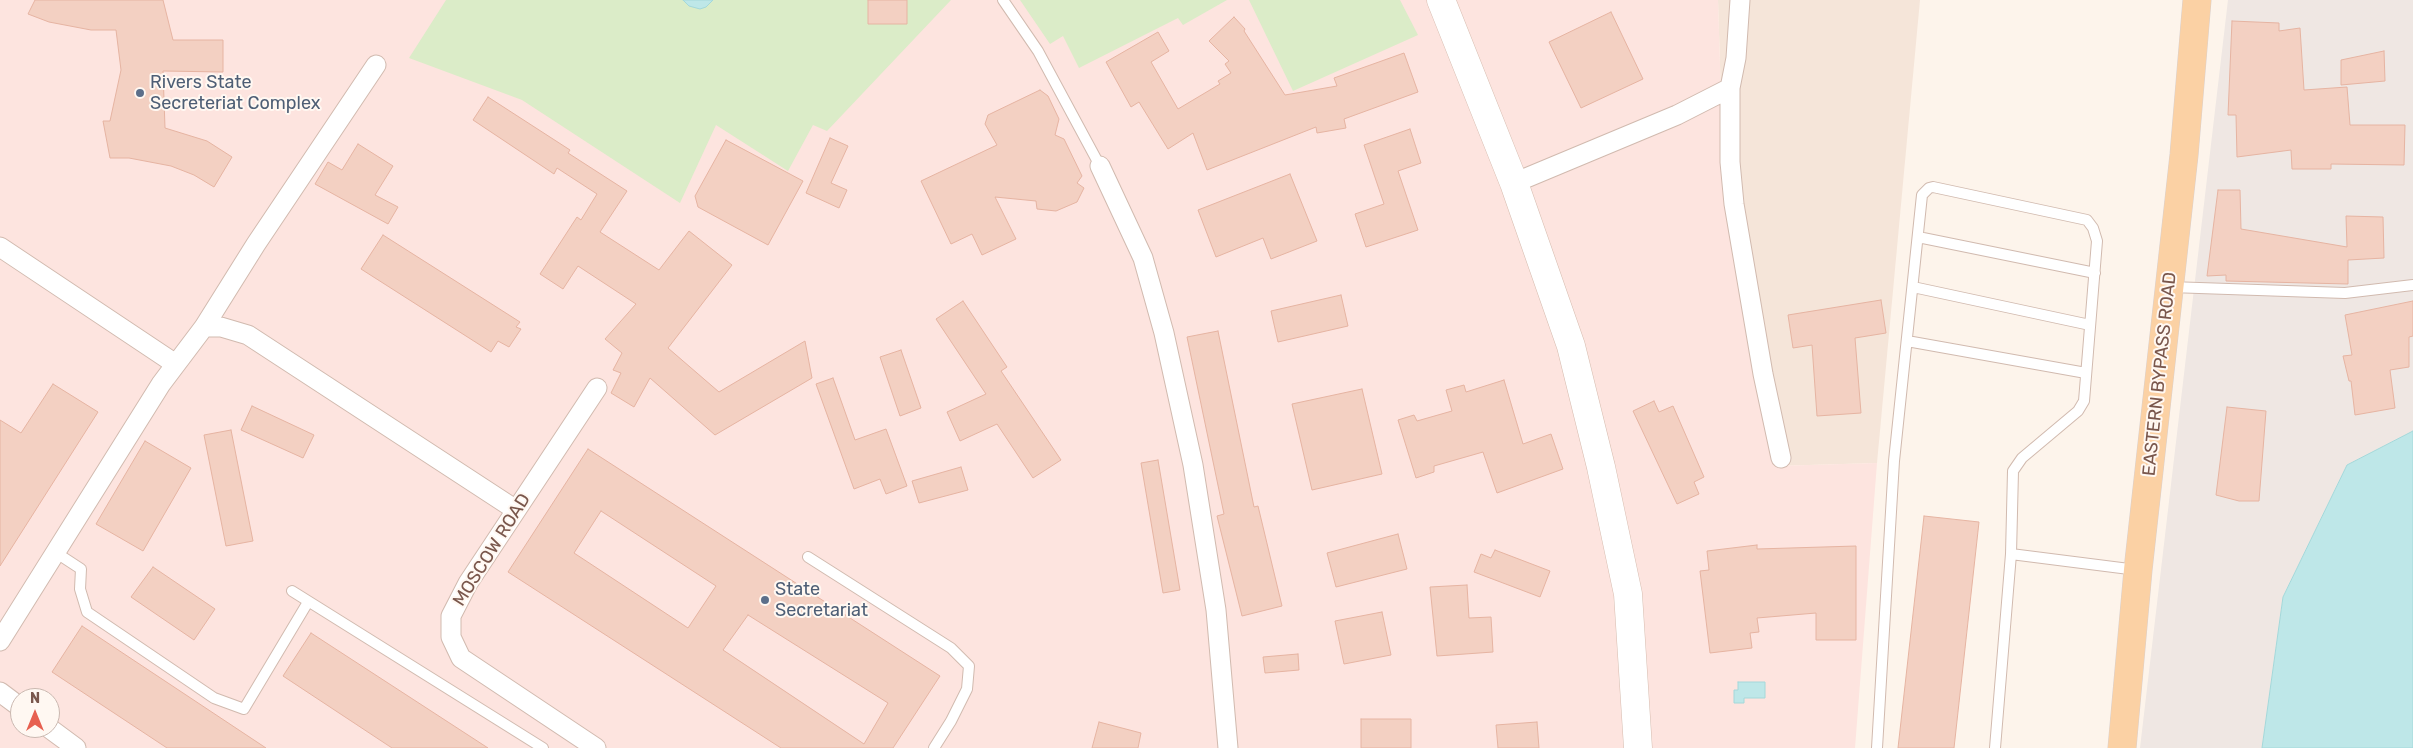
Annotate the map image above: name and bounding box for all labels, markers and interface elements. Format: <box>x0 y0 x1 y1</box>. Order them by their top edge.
place label: Rivers State Secreteriat Complex <box>150 72 321 115</box>
marker: Rivers State Secreteriat Complex <box>134 87 146 99</box>
street label: EASTERN BYPASS ROAD <box>2139 271 2181 477</box>
street label: MOSCOW ROAD <box>449 490 535 610</box>
place label: State Secretariat <box>775 579 868 622</box>
marker: State Secretariat <box>759 594 771 606</box>
north arrow <box>10 688 60 738</box>
text: N <box>30 690 40 707</box>

